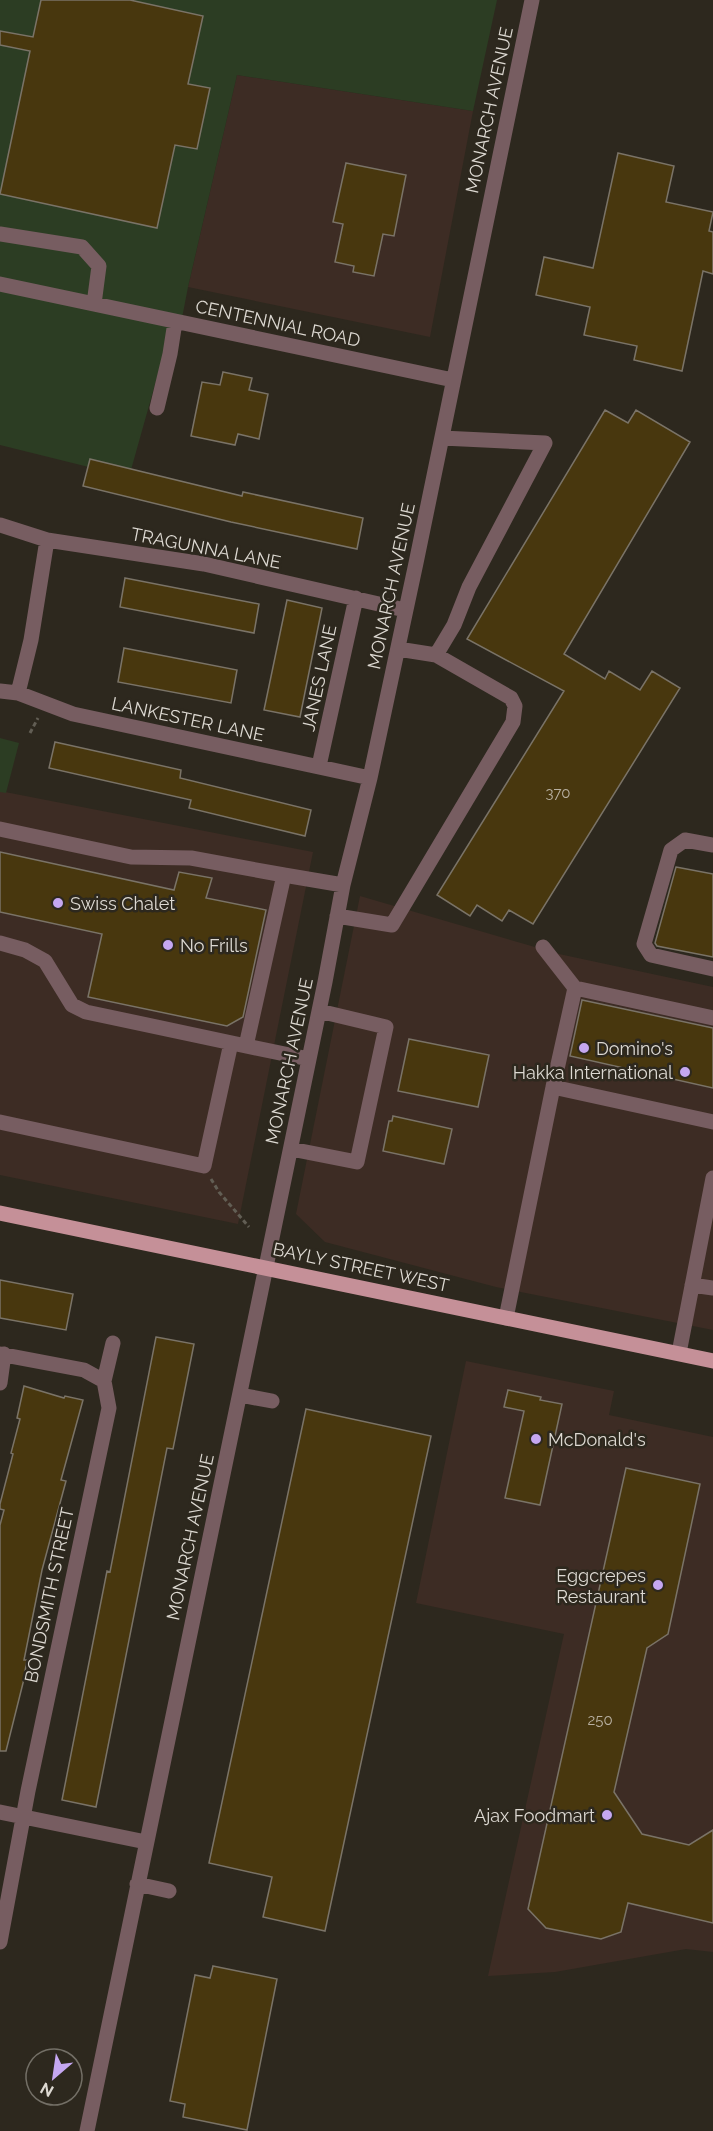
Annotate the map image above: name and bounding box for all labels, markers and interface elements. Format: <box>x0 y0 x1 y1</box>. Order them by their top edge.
street label: MONARCH AVENUE <box>461 25 517 195</box>
street label: CENTENNIAL ROAD <box>194 295 362 351</box>
street label: MONARCH AVENUE <box>363 501 419 671</box>
street label: TRAGUNNA LANE <box>129 523 283 573</box>
street label: JANES LANE <box>297 623 341 733</box>
street label: LANKESTER LANE <box>110 693 266 745</box>
house number: 370 <box>545 784 571 802</box>
place label: Swiss Chalet <box>70 893 175 914</box>
marker: Swiss Chalet <box>51 896 65 910</box>
place label: No Frills <box>180 935 248 956</box>
marker: No Frills <box>161 938 175 952</box>
street label: MONARCH AVENUE <box>261 976 317 1146</box>
place label: Domino's <box>596 1038 673 1059</box>
marker: Domino's <box>577 1041 591 1055</box>
place label: Hakka International <box>513 1062 673 1083</box>
marker: Hakka International <box>678 1065 692 1079</box>
street label: BAYLY STREET WEST <box>271 1238 451 1296</box>
place label: McDonald's <box>548 1429 646 1450</box>
marker: McDonald's <box>529 1432 543 1446</box>
street label: MONARCH AVENUE <box>162 1452 218 1622</box>
street label: BONDSMITH STREET <box>20 1505 78 1685</box>
place label: Eggcrepes Restaurant <box>556 1565 646 1607</box>
marker: Eggcrepes Restaurant <box>651 1578 665 1592</box>
house number: 250 <box>587 1711 613 1729</box>
place label: Ajax Foodmart <box>474 1805 595 1826</box>
marker: Ajax Foodmart <box>600 1808 614 1822</box>
north arrow <box>24 2047 84 2107</box>
text: N <box>37 2078 57 2101</box>

